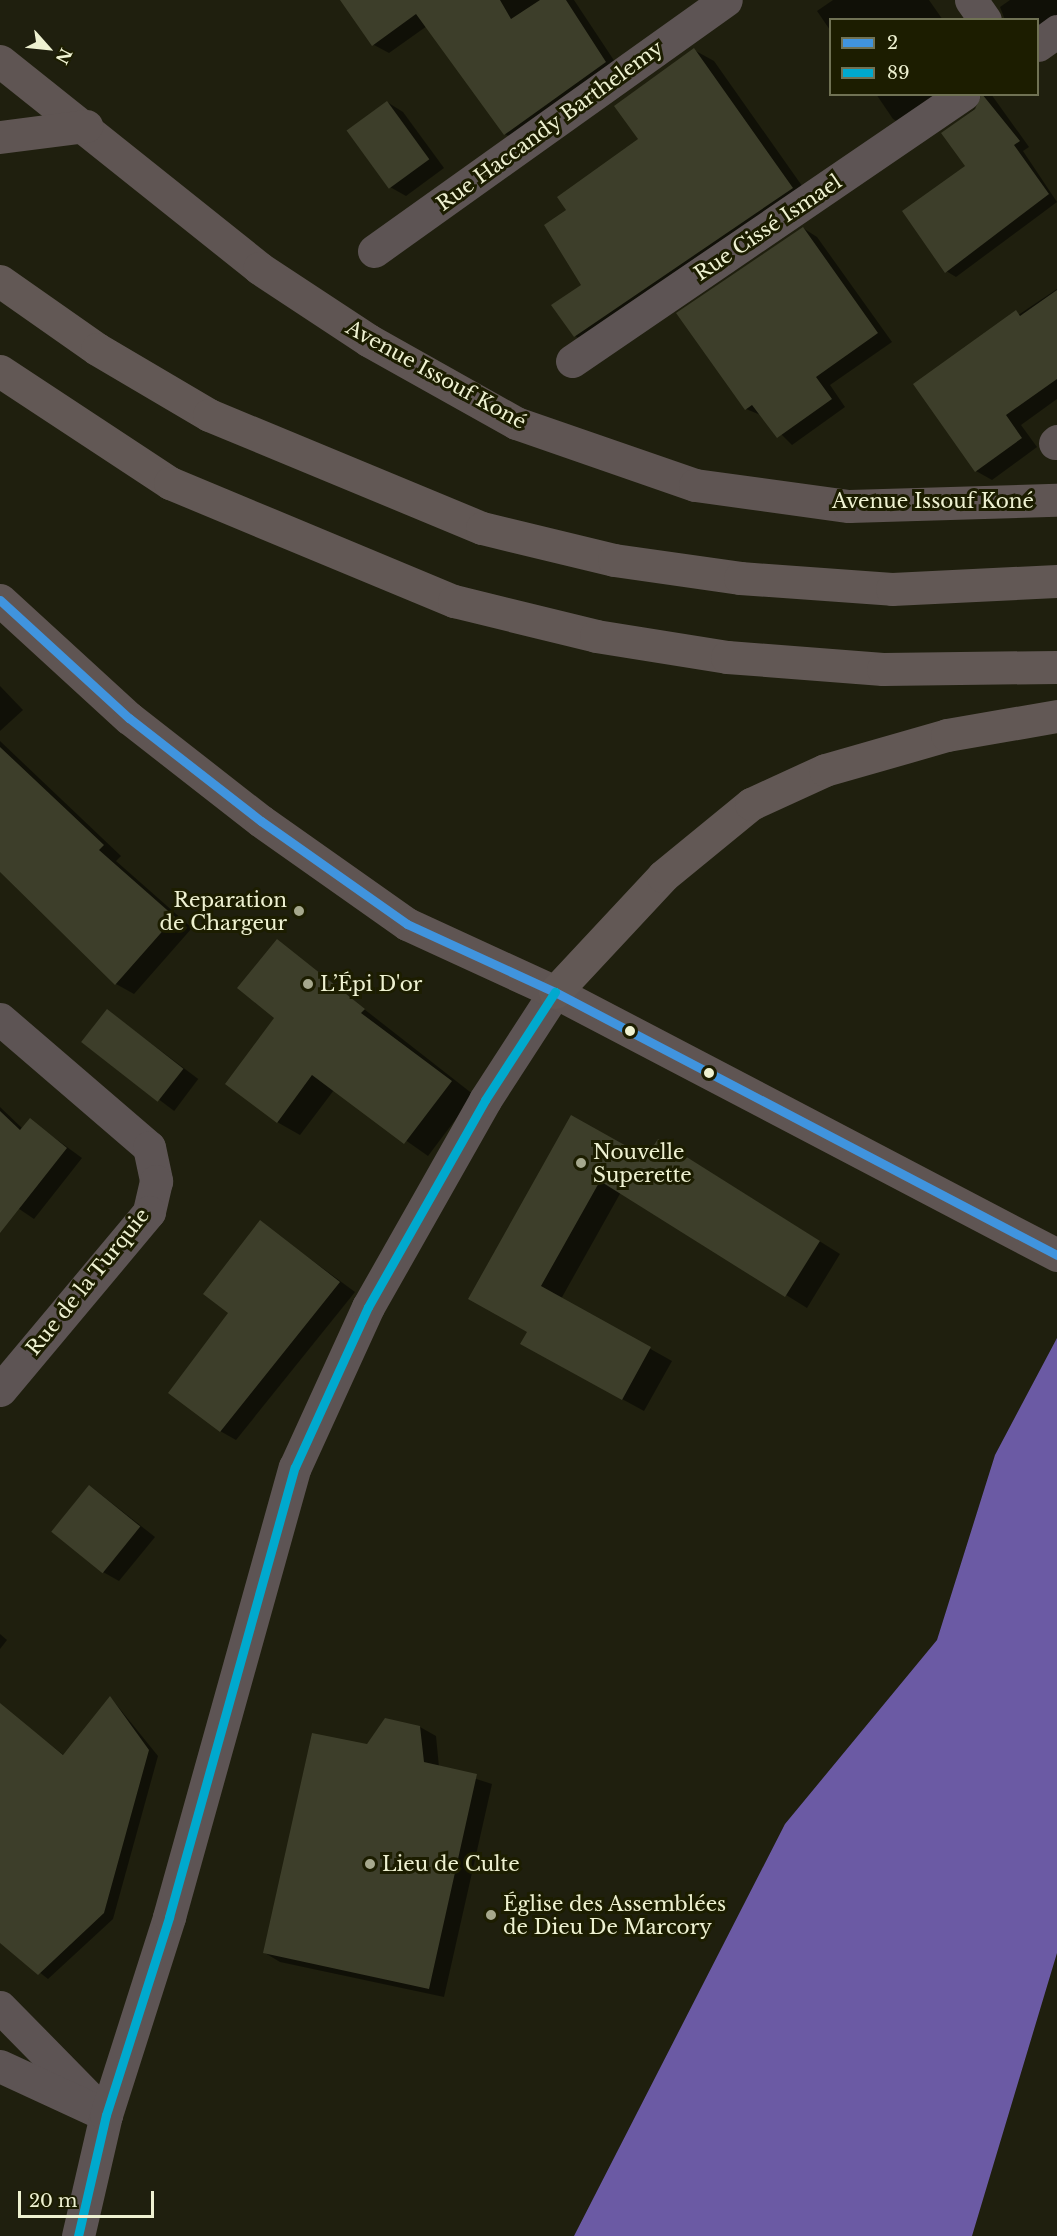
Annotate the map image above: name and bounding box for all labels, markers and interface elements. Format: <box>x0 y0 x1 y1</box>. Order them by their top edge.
north arrow <box>18 18 78 78</box>
legend <box>829 18 1039 96</box>
text: 2 <box>887 32 898 54</box>
street label: Rue Haccandy Barthelemy <box>432 36 668 216</box>
text: N <box>52 45 76 67</box>
text: 89 <box>887 62 909 84</box>
street label: Rue Cissé Ismael <box>690 170 846 286</box>
street label: Avenue Issouf Koné <box>342 316 530 434</box>
street label: Avenue Issouf Koné <box>832 489 1034 513</box>
place label: Reparation de Chargeur <box>160 888 287 935</box>
marker: Reparation de Chargeur <box>292 904 306 918</box>
place label: L’Épi D'or <box>320 972 422 996</box>
marker: L’Épi D'or <box>301 977 315 991</box>
unlabelled marker <box>624 1025 636 1037</box>
unlabelled marker <box>703 1067 715 1079</box>
place label: Nouvelle Superette <box>593 1140 692 1187</box>
marker: Nouvelle Superette <box>574 1156 588 1170</box>
street label: Rue de la Turquie <box>21 1203 155 1361</box>
place label: Lieu de Culte <box>382 1852 520 1876</box>
marker: Lieu de Culte <box>363 1857 377 1871</box>
place label: Église des Assemblées de Dieu De Marcory <box>503 1892 727 1939</box>
marker: Église des Assemblées de Dieu De Marcory <box>484 1908 498 1922</box>
scale bar <box>21 2179 158 2217</box>
text: 20 m <box>29 2190 77 2212</box>

